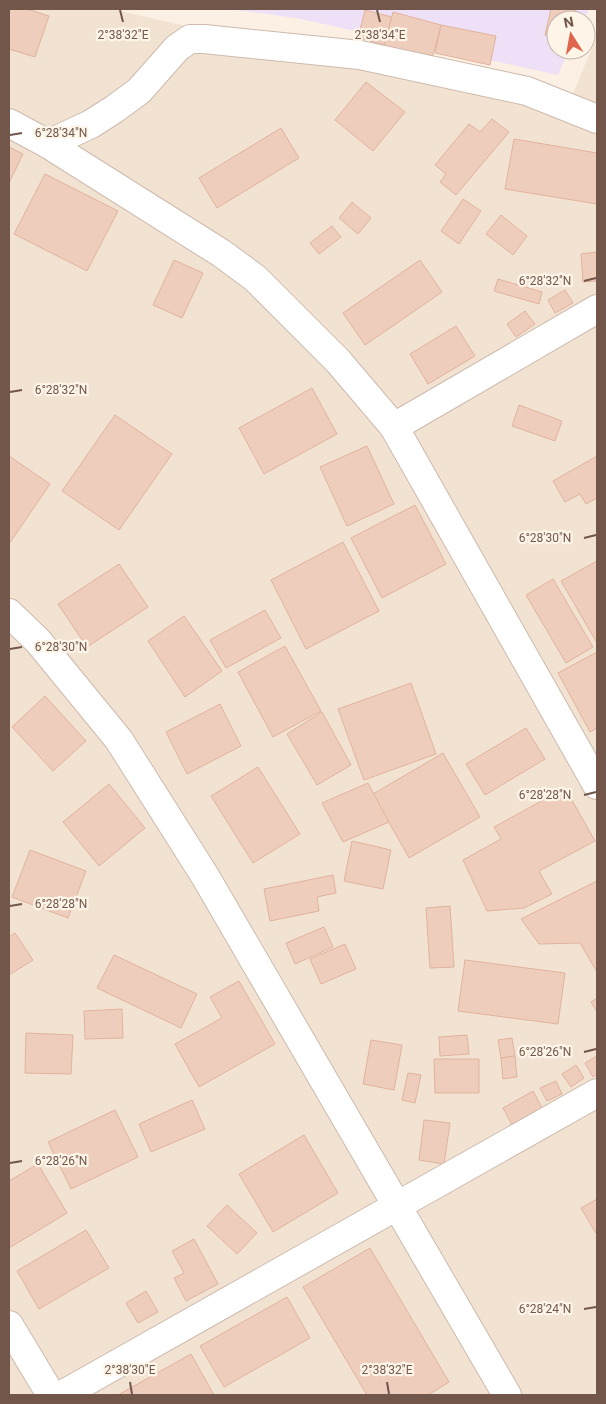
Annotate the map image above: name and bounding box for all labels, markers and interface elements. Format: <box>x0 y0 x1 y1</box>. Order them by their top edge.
north arrow <box>546 10 596 60</box>
text: N <box>562 13 575 31</box>
text: 2°38'32"E <box>98 28 149 42</box>
text: 2°38'34"E <box>355 28 406 42</box>
text: 6°28'34"N <box>35 126 87 140</box>
text: 6°28'32"N <box>519 274 571 288</box>
text: 6°28'32"N <box>35 383 87 397</box>
text: 6°28'30"N <box>519 531 571 545</box>
text: 6°28'30"N <box>35 640 87 654</box>
text: 6°28'28"N <box>519 788 571 802</box>
text: 6°28'28"N <box>35 897 87 911</box>
text: 6°28'26"N <box>519 1045 571 1059</box>
text: 6°28'26"N <box>35 1154 87 1168</box>
text: 6°28'24"N <box>519 1302 571 1316</box>
text: 2°38'30"E <box>105 1363 156 1377</box>
text: 2°38'32"E <box>362 1363 413 1377</box>

